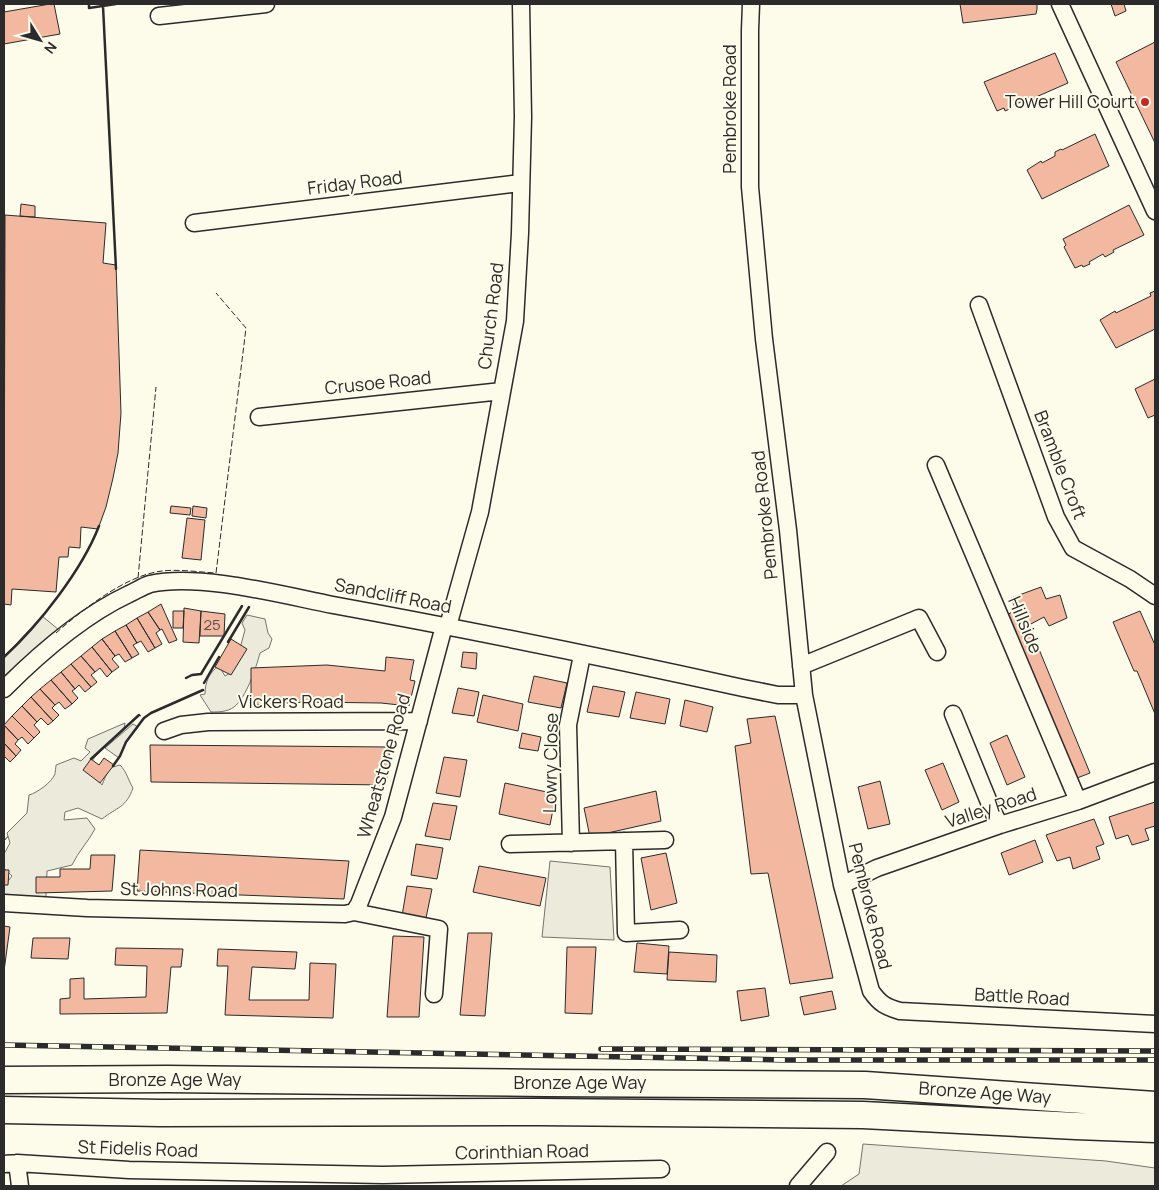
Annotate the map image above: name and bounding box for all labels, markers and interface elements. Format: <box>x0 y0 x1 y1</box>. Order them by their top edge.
north arrow <box>15 15 65 65</box>
text: N <box>40 38 61 58</box>
street label: Pembroke Road <box>717 44 741 174</box>
place label: Tower Hill Court <box>1005 89 1135 113</box>
marker: Tower Hill Court <box>1139 96 1151 108</box>
street label: Friday Road <box>306 164 404 200</box>
street label: Church Road <box>472 261 508 371</box>
street label: Crusoe Road <box>323 364 432 400</box>
street label: Bramble Croft <box>1029 407 1093 523</box>
street label: Pembroke Road <box>745 449 783 581</box>
street label: Sandcliff Road <box>333 572 454 618</box>
street label: Hillside <box>1003 592 1049 657</box>
house number: 25 <box>203 614 221 635</box>
street label: Vickers Road <box>238 689 344 713</box>
street label: Wheatstone Road <box>351 691 415 841</box>
street label: Lowry Close <box>537 713 563 813</box>
street label: Valley Road <box>942 781 1039 833</box>
street label: Pembroke Road <box>844 840 898 971</box>
street label: St Johns Road <box>120 876 238 902</box>
street label: Battle Road <box>974 982 1070 1010</box>
street label: Bronze Age Way <box>109 1067 242 1091</box>
street label: Bronze Age Way <box>514 1070 647 1094</box>
street label: Bronze Age Way <box>918 1075 1053 1109</box>
street label: St Fidelis Road <box>77 1134 199 1162</box>
street label: Corinthian Road <box>455 1138 589 1164</box>

